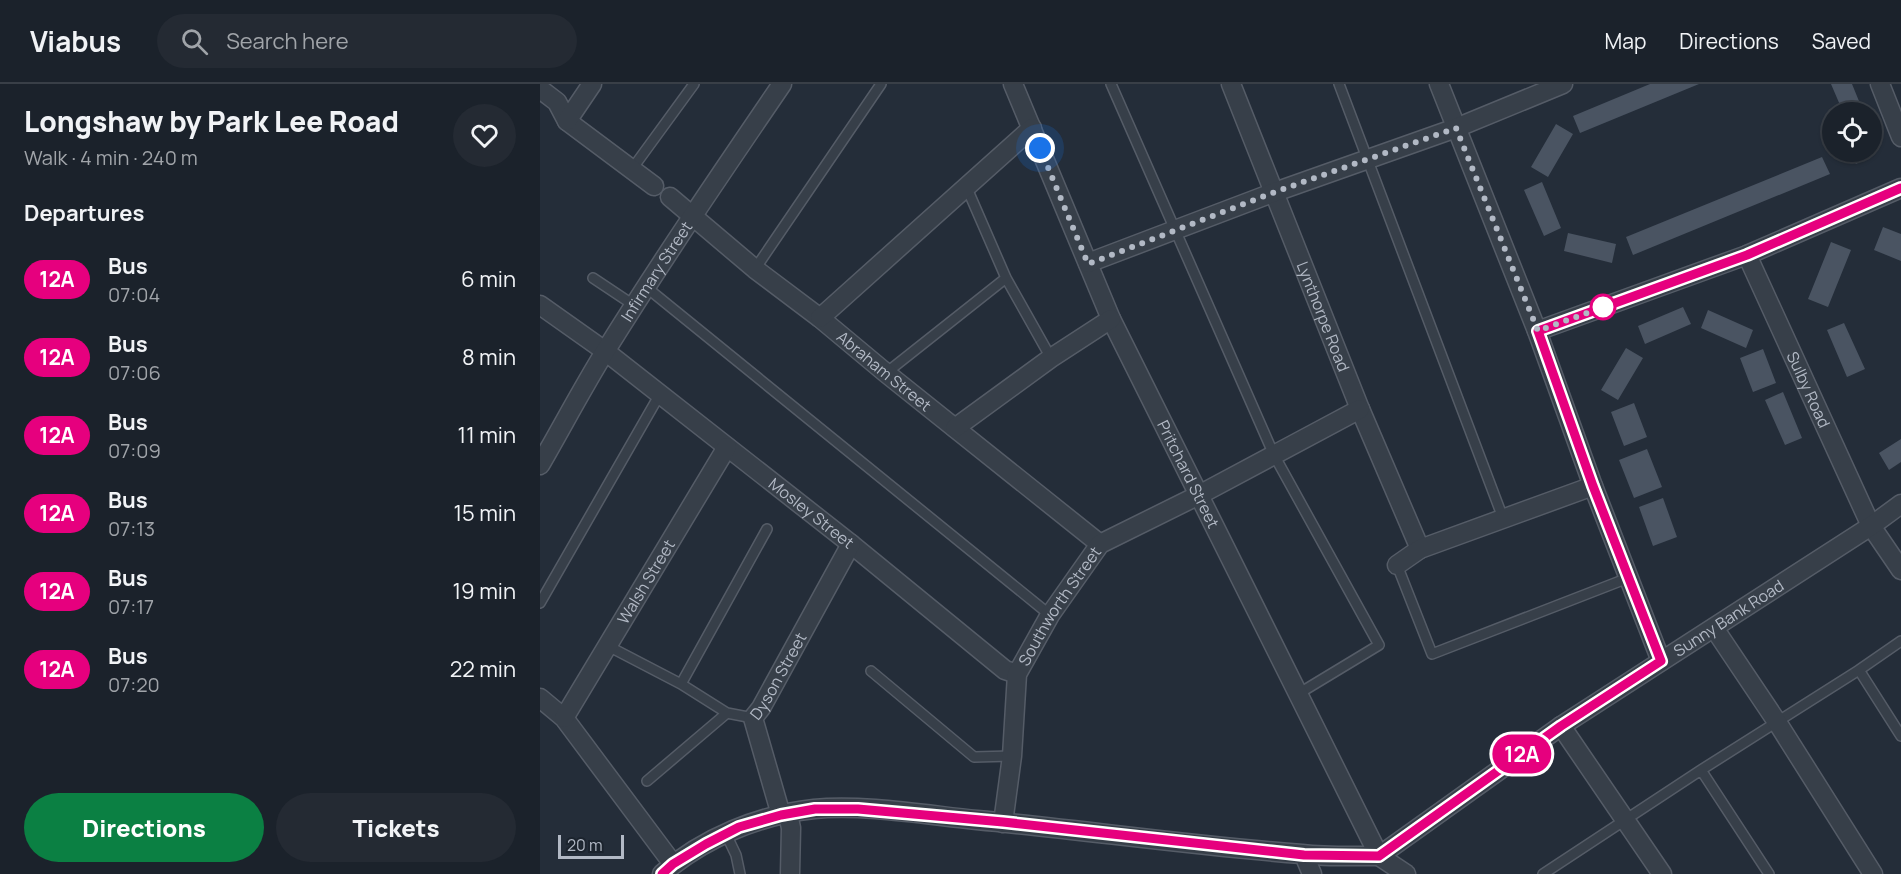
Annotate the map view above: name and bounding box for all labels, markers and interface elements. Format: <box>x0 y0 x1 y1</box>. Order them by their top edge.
search box <box>157 14 577 68</box>
text: Viabus <box>30 22 121 60</box>
icon: search <box>178 25 211 58</box>
text: Search here <box>226 26 349 56</box>
text: Map <box>1605 27 1646 55</box>
text: Directions <box>1679 27 1779 55</box>
text: Saved <box>1812 27 1871 55</box>
text: Longshaw by Park Lee Road <box>24 102 399 140</box>
map controls <box>1822 102 1882 162</box>
button: locate <box>1822 102 1882 162</box>
button: heart <box>453 104 516 167</box>
your location <box>1025 133 1055 163</box>
text: Walk · 4 min · 240 m <box>24 144 198 171</box>
text: Departures <box>24 198 144 228</box>
street label: Infirmary Street <box>616 217 697 326</box>
text: Bus <box>108 251 148 281</box>
street label: Lynthorpe Road <box>1292 258 1355 375</box>
text: 6 min <box>461 264 516 294</box>
text: 12A <box>39 265 75 293</box>
text: 07:04 <box>108 281 160 308</box>
unlabelled marker <box>1590 294 1616 320</box>
street label: Abraham Street <box>832 326 936 416</box>
text: Bus <box>108 329 148 359</box>
text: 8 min <box>462 342 516 372</box>
text: 12A <box>39 343 75 371</box>
street label: Sulby Road <box>1782 348 1836 431</box>
text: 07:06 <box>108 359 161 386</box>
text: Bus <box>108 407 148 437</box>
street label: Pritchard Street <box>1152 416 1225 532</box>
text: 11 min <box>458 420 516 450</box>
text: 12A <box>39 421 75 449</box>
text: 07:09 <box>108 437 161 464</box>
street label: Mosley Street <box>764 473 859 553</box>
text: Bus <box>108 485 148 515</box>
text: 15 min <box>453 498 516 528</box>
text: 12A <box>39 499 75 527</box>
text: 07:13 <box>108 515 155 542</box>
street label: Walsh Street <box>612 535 680 628</box>
street label: Southworth Street <box>1013 542 1106 670</box>
text: Bus <box>108 563 148 593</box>
street label: Sunny Bank Road <box>1669 574 1788 662</box>
text: 19 min <box>453 576 516 606</box>
text: 12A <box>39 577 75 605</box>
text: 07:17 <box>108 593 154 620</box>
street label: Dyson Street <box>745 628 811 724</box>
text: Bus <box>108 641 148 671</box>
text: 22 min <box>450 654 516 684</box>
text: 12A <box>39 655 75 683</box>
text: 07:20 <box>108 671 160 698</box>
line badge: 12A <box>1488 734 1556 774</box>
text: 12A <box>1504 740 1540 768</box>
button: Directions <box>24 793 264 862</box>
button: Tickets <box>276 793 516 862</box>
scale bar <box>558 832 624 860</box>
text: 20 m <box>567 834 603 856</box>

